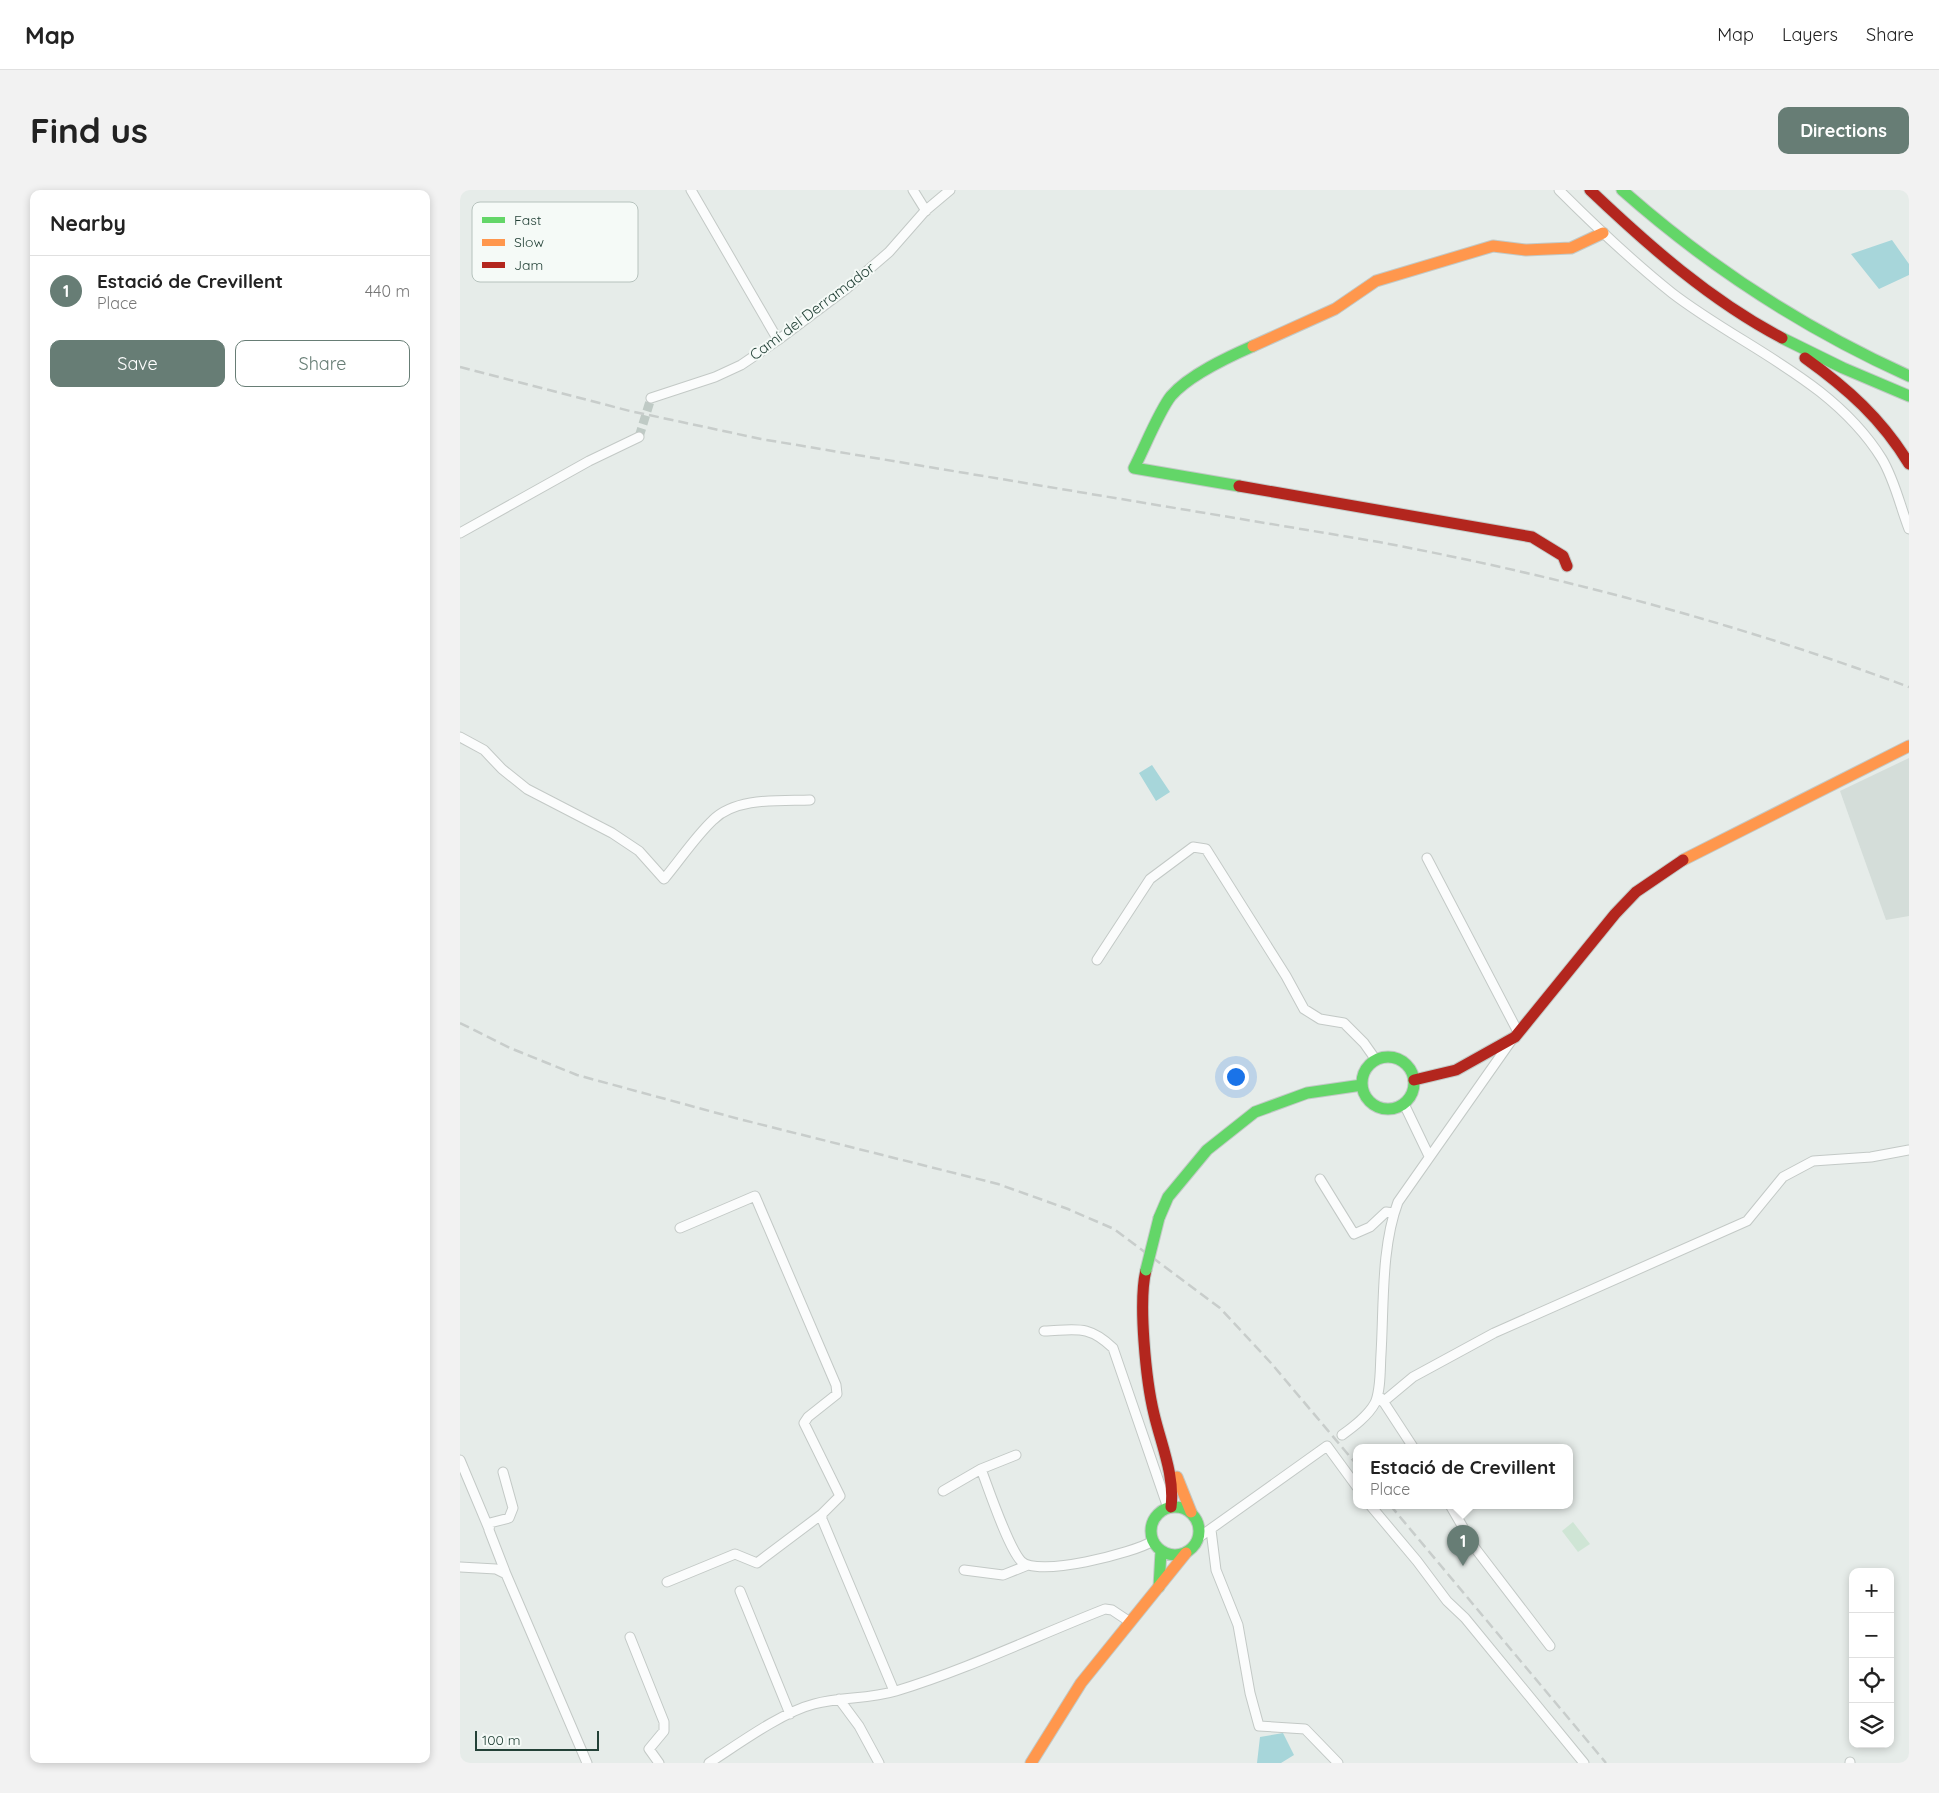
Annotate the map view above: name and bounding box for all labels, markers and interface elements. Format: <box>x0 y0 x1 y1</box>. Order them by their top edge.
text: Map <box>25 20 75 50</box>
text: Map <box>1717 23 1754 46</box>
text: Layers <box>1782 23 1838 46</box>
text: Share <box>1866 23 1914 46</box>
button: Directions <box>1778 107 1909 154</box>
text: Find us <box>30 108 148 152</box>
legend <box>472 202 638 282</box>
text: Nearby <box>50 210 126 236</box>
text: Fast <box>514 211 542 229</box>
text: Slow <box>514 233 544 251</box>
text: Jam <box>514 256 543 274</box>
street label: Camí del Derramador <box>746 258 878 364</box>
text: Estació de Crevillent <box>97 269 283 293</box>
text: 1 <box>63 281 69 301</box>
text: 440 m <box>365 281 410 301</box>
text: Place <box>97 293 137 313</box>
button: Save <box>50 340 225 387</box>
button: Share <box>235 340 410 387</box>
your location <box>1223 1064 1249 1090</box>
popup <box>1353 1444 1573 1509</box>
text: Estació de Crevillent <box>1370 1455 1556 1479</box>
text: Place <box>1370 1479 1410 1499</box>
pin: 1 <box>1447 1525 1479 1566</box>
map controls <box>1849 1568 1894 1748</box>
button: + <box>1849 1568 1894 1613</box>
button: − <box>1849 1613 1894 1658</box>
button: locate <box>1849 1658 1894 1703</box>
button: layers <box>1849 1703 1894 1748</box>
scale bar <box>475 1728 599 1751</box>
text: 100 m <box>482 1731 520 1749</box>

